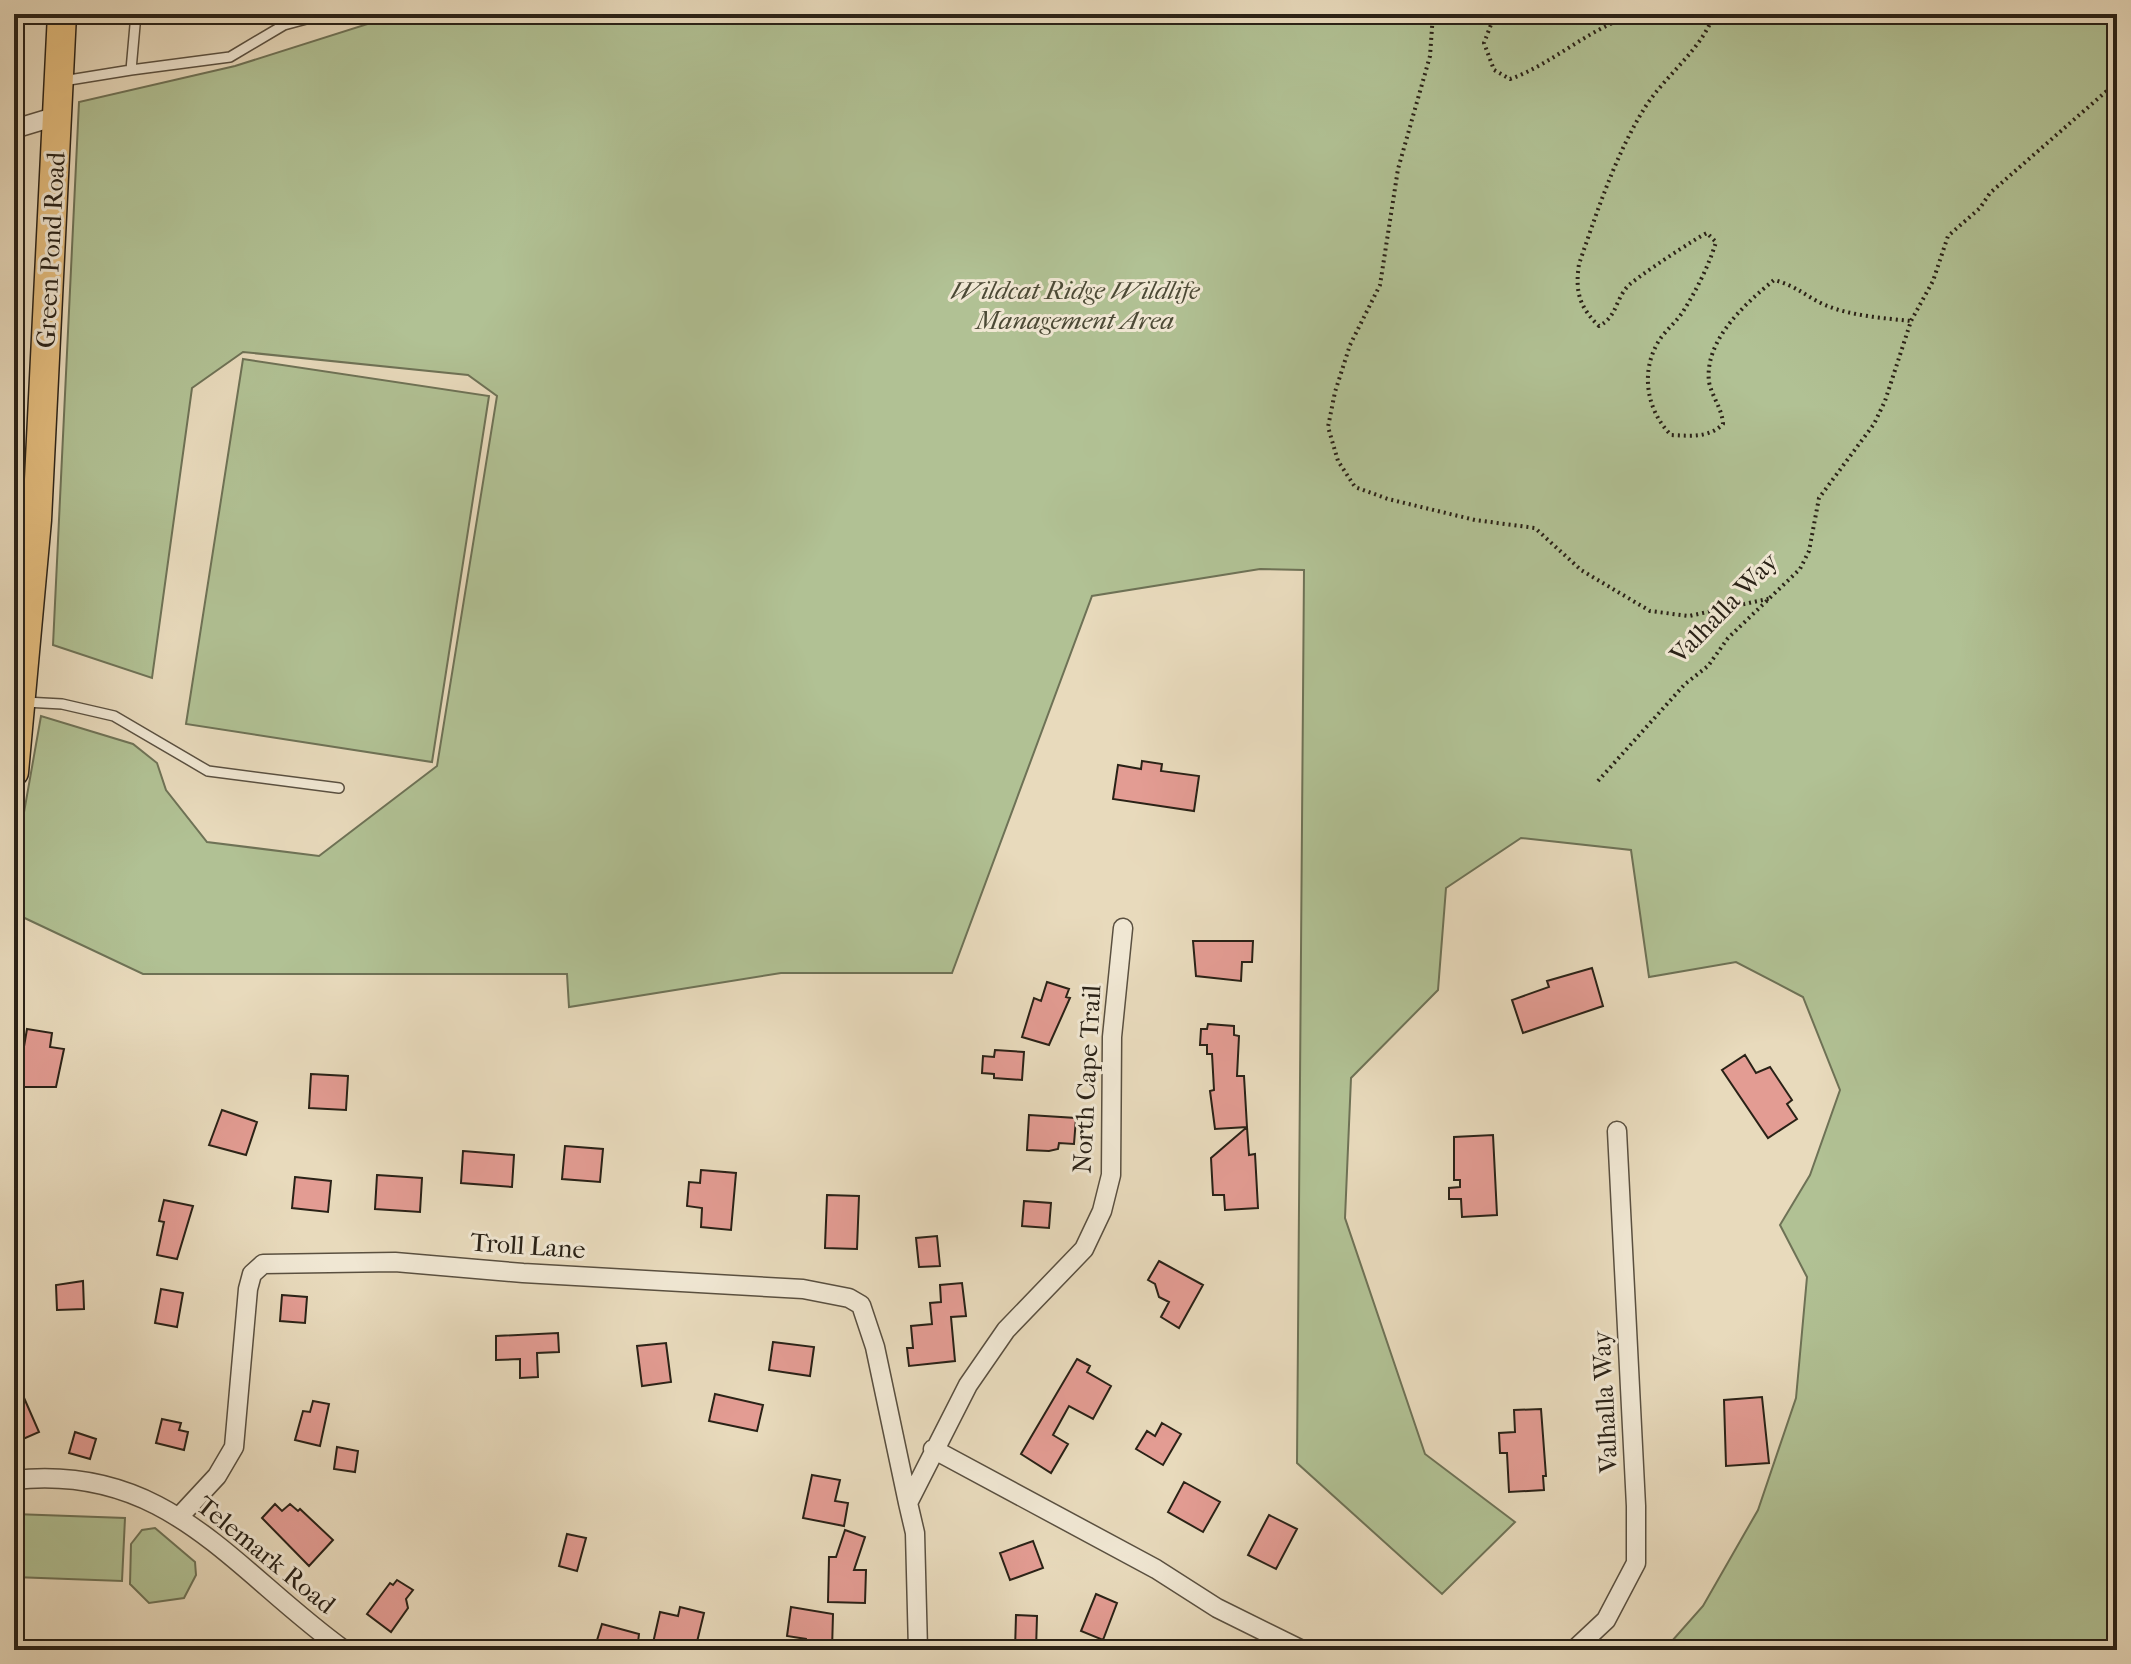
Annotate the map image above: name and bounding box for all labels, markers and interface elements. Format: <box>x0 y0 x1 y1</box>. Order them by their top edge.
street label: Green Pond Road <box>30 150 72 349</box>
park label: Wildcat Ridge Wildlife Management Area <box>950 275 1201 336</box>
street label: Valhalla Way <box>1663 545 1785 671</box>
street label: North Cape Trail <box>1067 984 1107 1174</box>
street label: Troll Lane <box>469 1227 587 1265</box>
street label: Valhalla Way <box>1586 1329 1624 1475</box>
street label: Telemark Road <box>190 1490 342 1621</box>

